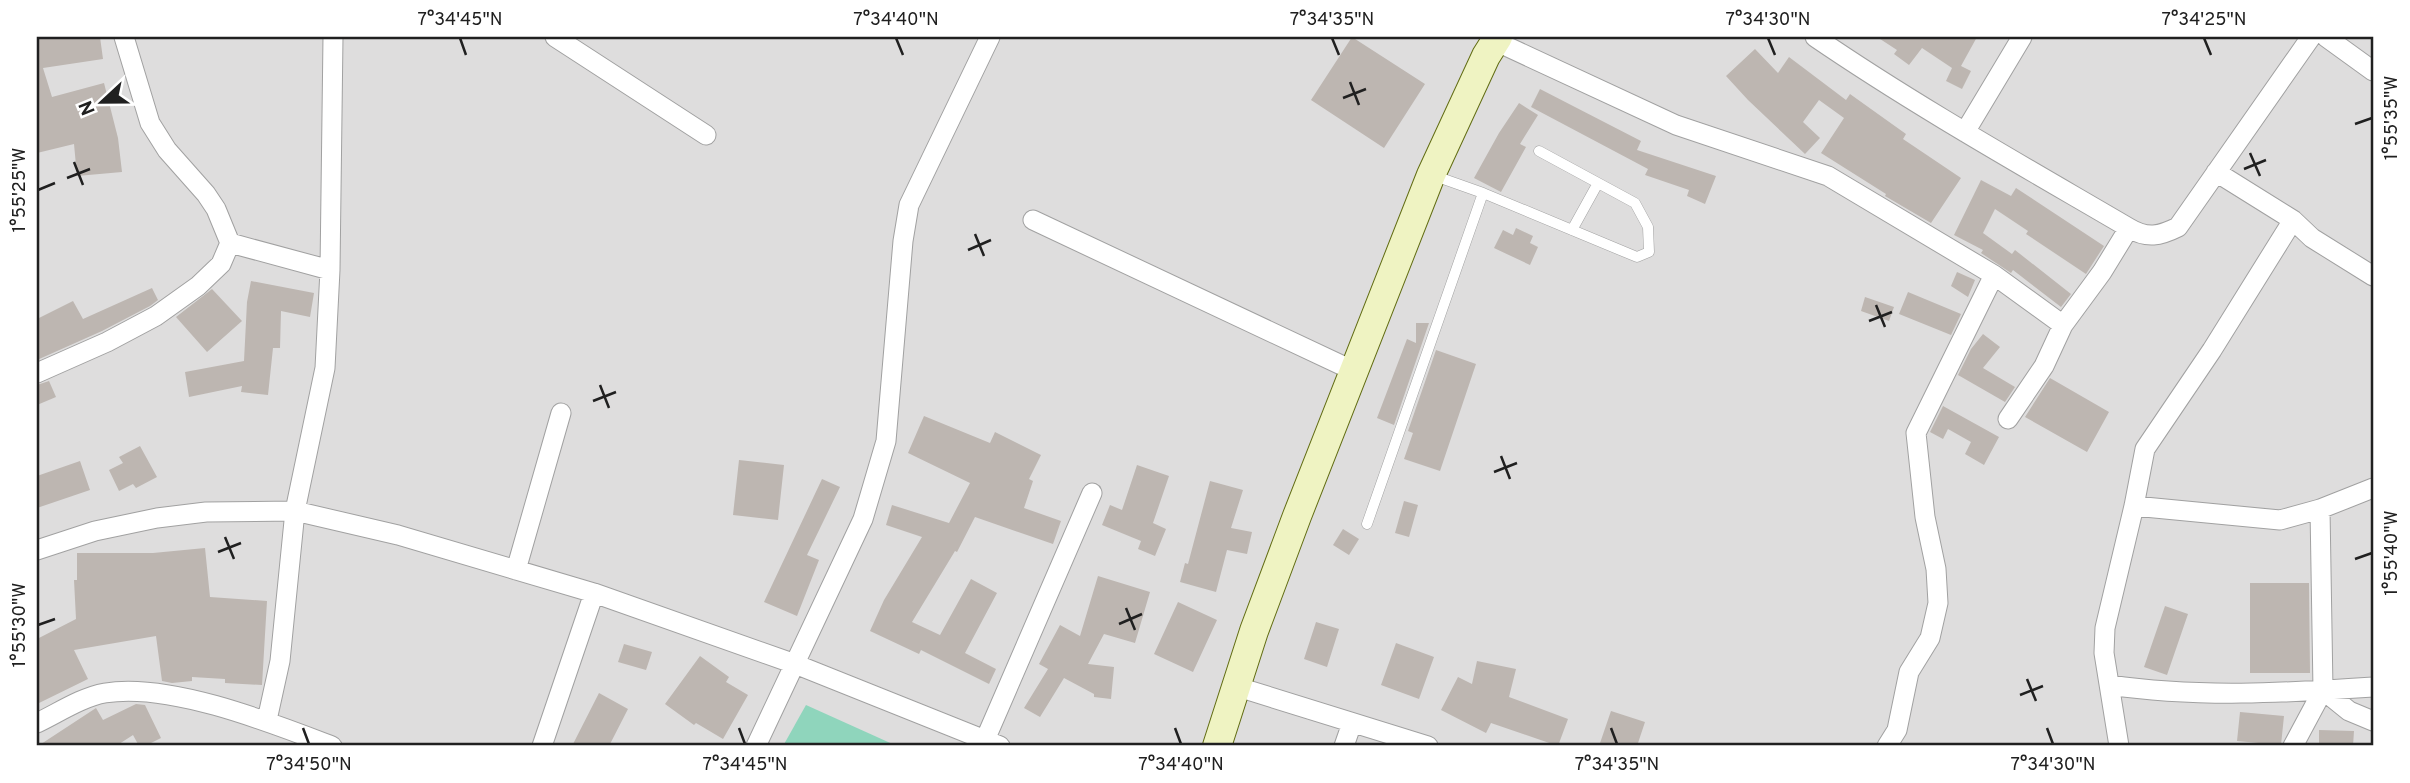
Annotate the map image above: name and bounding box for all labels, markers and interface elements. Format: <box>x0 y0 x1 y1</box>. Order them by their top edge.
text: 7°34'45"N <box>418 9 502 32</box>
text: 7°34'40"N <box>853 9 939 32</box>
text: 7°34'35"N <box>1290 9 1374 32</box>
text: 7°34'30"N <box>1726 9 1810 32</box>
text: 7°34'25"N <box>2162 9 2246 32</box>
north arrow <box>66 66 136 136</box>
text: 1°55'35"W <box>2381 76 2404 160</box>
text: N <box>74 97 102 118</box>
text: 1°55'25"W <box>9 148 32 232</box>
text: 1°55'40"W <box>2381 510 2404 596</box>
text: 1°55'30"W <box>9 583 32 667</box>
text: 7°34'50"N <box>266 754 352 777</box>
text: 7°34'45"N <box>703 754 787 777</box>
text: 7°34'40"N <box>1138 754 1224 777</box>
text: 7°34'35"N <box>1575 754 1659 777</box>
text: 7°34'30"N <box>2011 754 2095 777</box>

